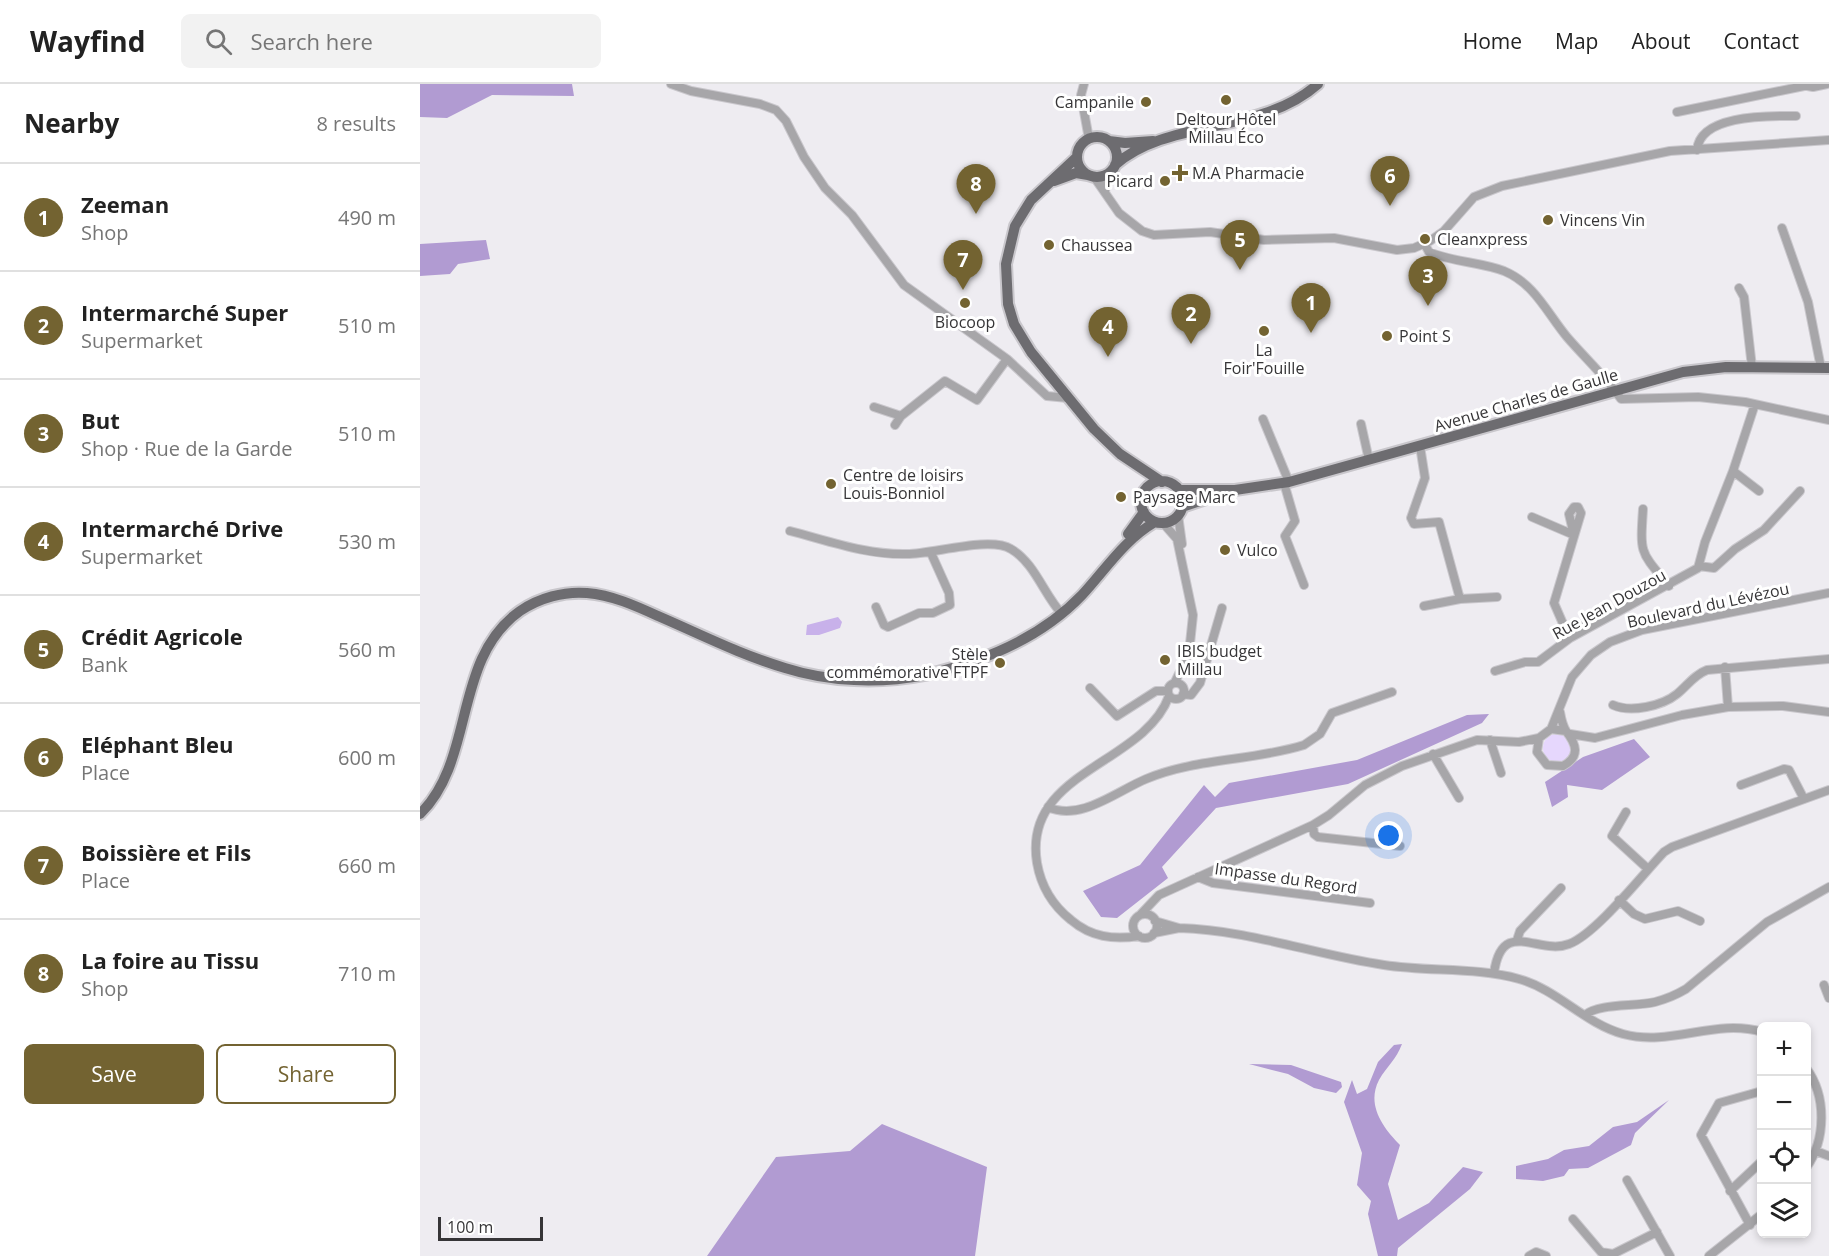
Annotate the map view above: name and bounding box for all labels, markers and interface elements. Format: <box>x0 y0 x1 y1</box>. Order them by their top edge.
search box <box>181 14 601 68</box>
text: Wayfind <box>30 22 145 60</box>
icon: search <box>202 25 235 58</box>
text: Search here <box>250 26 373 56</box>
text: Home <box>1463 27 1522 55</box>
text: Map <box>1555 27 1598 55</box>
text: About <box>1631 27 1691 55</box>
text: Contact <box>1724 27 1799 55</box>
place label: Campanile <box>1055 91 1134 113</box>
marker: Deltour Hôtel Millau Éco <box>1219 93 1233 107</box>
marker: Campanile <box>1139 95 1153 109</box>
text: Nearby <box>24 105 119 141</box>
place label: Deltour Hôtel Millau Éco <box>1176 108 1276 148</box>
text: 8 results <box>316 110 396 137</box>
pin: 6 <box>1370 156 1410 206</box>
place label: M.A Pharmacie <box>1192 162 1304 184</box>
pin: 8 <box>956 164 996 214</box>
marker: M.A Pharmacie <box>1173 166 1187 180</box>
place label: Picard <box>1106 170 1153 192</box>
marker: Picard <box>1158 174 1172 188</box>
text: Zeeman <box>81 189 169 219</box>
text: 1 <box>38 204 49 231</box>
text: 490 m <box>338 204 396 231</box>
place label: Vincens Vin <box>1560 209 1645 231</box>
marker: Vincens Vin <box>1541 213 1555 227</box>
text: Shop <box>81 219 129 246</box>
pin: 5 <box>1220 220 1260 270</box>
place label: Cleanxpress <box>1437 228 1528 250</box>
marker: Cleanxpress <box>1418 232 1432 246</box>
place label: Chaussea <box>1061 234 1133 256</box>
marker: Chaussea <box>1042 238 1056 252</box>
pin: 7 <box>944 240 982 290</box>
pin: 3 <box>1408 256 1448 306</box>
pin: 1 <box>1292 284 1330 333</box>
pin: 2 <box>1172 294 1210 344</box>
marker: Biocoop <box>958 296 972 310</box>
text: Intermarché Super <box>81 297 288 327</box>
pin: 4 <box>1088 308 1128 357</box>
place label: Biocoop <box>935 311 995 333</box>
text: 2 <box>38 312 49 339</box>
text: 510 m <box>338 312 396 339</box>
marker: La Foir'Fouille <box>1257 324 1271 338</box>
place label: Point S <box>1399 325 1451 347</box>
text: Supermarket <box>81 327 203 354</box>
marker: Point S <box>1380 329 1394 343</box>
place label: La Foir'Fouille <box>1224 339 1304 379</box>
street label: Avenue Charles de Gaulle <box>1431 363 1621 437</box>
text: But <box>81 405 120 435</box>
text: 3 <box>38 420 49 447</box>
text: 510 m <box>338 420 396 447</box>
text: Shop · Rue de la Garde <box>81 435 293 462</box>
place label: Centre de loisirs Louis-Bonniol <box>843 464 964 504</box>
marker: Centre de loisirs Louis-Bonniol <box>824 477 838 491</box>
place label: Paysage Marc <box>1133 486 1236 508</box>
marker: Paysage Marc <box>1114 490 1128 504</box>
text: Intermarché Drive <box>81 513 283 543</box>
text: 4 <box>38 528 49 555</box>
text: 530 m <box>338 528 396 555</box>
place label: Vulco <box>1237 539 1278 561</box>
text: Supermarket <box>81 543 203 570</box>
marker: Vulco <box>1218 543 1232 557</box>
street label: Rue Jean Douzou <box>1548 564 1670 644</box>
street label: Boulevard du Lévézou <box>1625 577 1791 633</box>
text: Crédit Agricole <box>81 621 243 651</box>
text: 5 <box>38 636 49 663</box>
text: 560 m <box>338 636 396 663</box>
place label: IBIS budget Millau <box>1177 640 1262 680</box>
place label: Stèle commémorative FTPF <box>826 643 988 683</box>
text: Bank <box>81 651 128 678</box>
marker: IBIS budget Millau <box>1158 653 1172 667</box>
marker: Stèle commémorative FTPF <box>993 656 1007 670</box>
text: Eléphant Bleu <box>81 729 233 759</box>
text: 6 <box>38 744 49 771</box>
text: 600 m <box>338 744 396 771</box>
text: Place <box>81 759 130 786</box>
your location <box>1374 821 1403 850</box>
text: Boissière et Fils <box>81 837 251 867</box>
text: 7 <box>38 852 49 879</box>
text: 660 m <box>338 852 396 879</box>
street label: Impasse du Regord <box>1213 857 1359 899</box>
text: Place <box>81 867 130 894</box>
text: La foire au Tissu <box>81 945 259 975</box>
text: 8 <box>38 960 49 987</box>
text: 710 m <box>338 960 396 987</box>
text: Shop <box>81 975 129 1002</box>
map controls <box>1757 1022 1811 1238</box>
button: + <box>1757 1022 1811 1076</box>
button: Save <box>24 1044 204 1104</box>
button: Share <box>216 1044 396 1104</box>
button: − <box>1757 1076 1811 1130</box>
button: locate <box>1757 1130 1811 1184</box>
button: layers <box>1757 1184 1811 1238</box>
scale bar <box>438 1214 543 1242</box>
text: 100 m <box>447 1216 493 1238</box>

